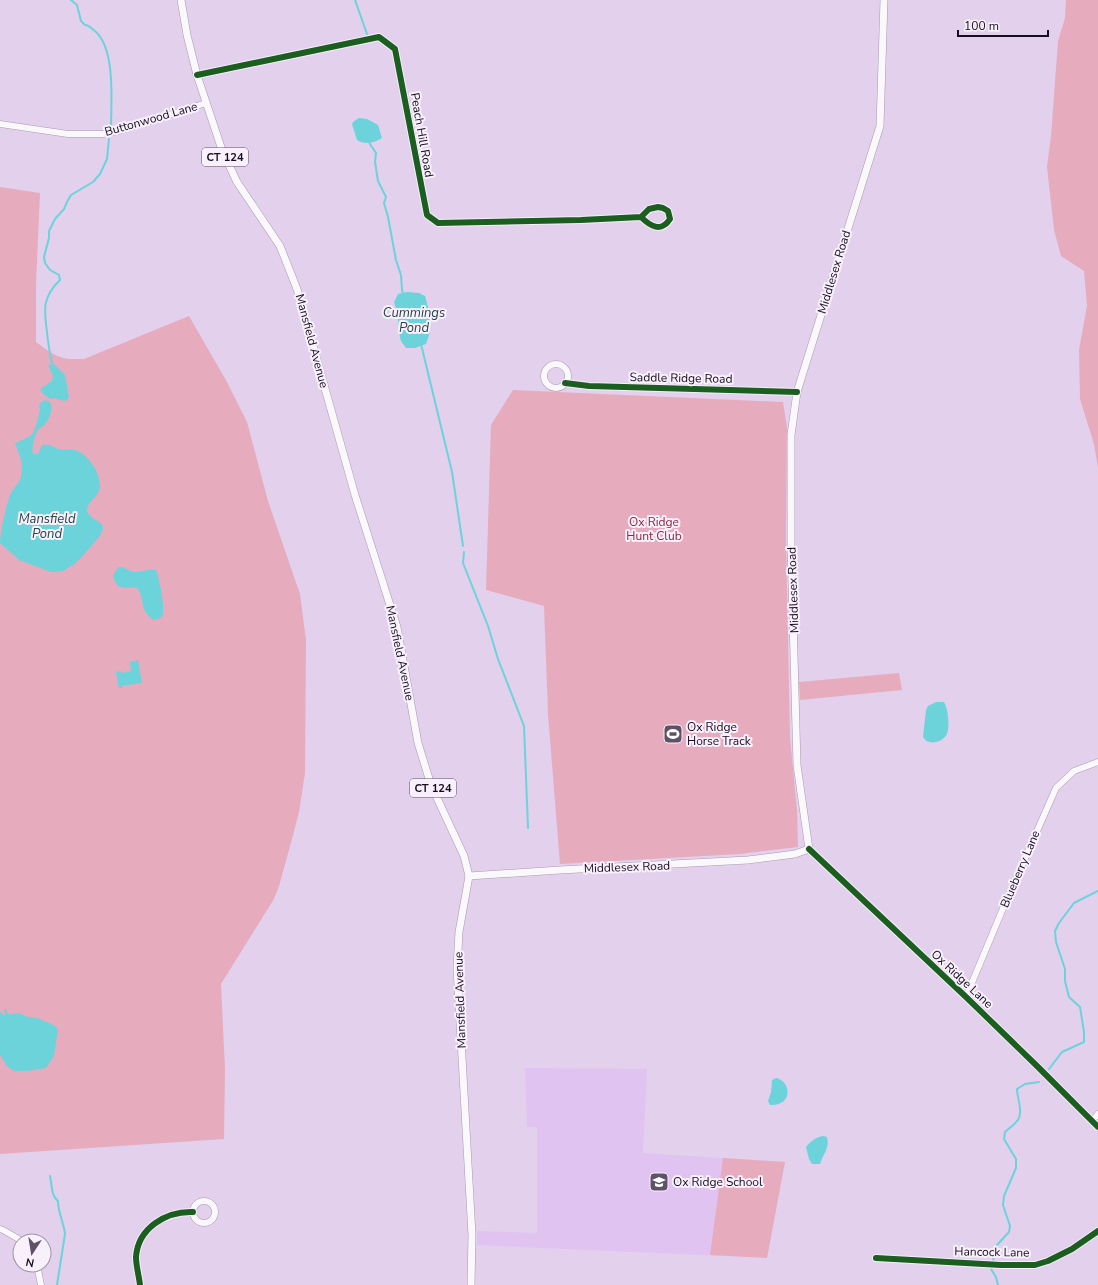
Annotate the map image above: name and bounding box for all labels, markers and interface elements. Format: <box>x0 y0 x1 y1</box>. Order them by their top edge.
scale bar <box>958 12 1048 38</box>
text: 100 m <box>964 18 999 34</box>
street label: Peach Hill Road <box>407 91 437 179</box>
street label: Buttonwood Lane <box>103 98 199 140</box>
road number: CT 124 <box>202 148 248 166</box>
street label: Middlesex Road <box>814 228 854 316</box>
street label: Mansfield Avenue <box>292 292 332 390</box>
water label: Cummings Pond <box>383 304 445 337</box>
street label: Saddle Ridge Road <box>629 369 733 387</box>
water label: Mansfield Pond <box>18 510 76 543</box>
park label: Ox Ridge Hunt Club <box>626 514 682 544</box>
street label: Middlesex Road <box>783 547 803 633</box>
street label: Mansfield Avenue <box>382 604 418 702</box>
place label: Ox Ridge Horse Track <box>687 719 752 749</box>
sports icon: Ox Ridge Horse Track <box>662 723 684 745</box>
road number: CT 124 <box>410 779 456 797</box>
street label: Blueberry Lane <box>997 828 1043 910</box>
street label: Middlesex Road <box>584 857 670 877</box>
street label: Ox Ridge Lane <box>928 946 996 1012</box>
street label: Mansfield Avenue <box>450 951 470 1049</box>
school or university icon: Ox Ridge School <box>648 1171 670 1193</box>
place label: Ox Ridge School <box>673 1174 763 1190</box>
north arrow <box>12 1233 52 1273</box>
street label: Hancock Lane <box>954 1243 1030 1261</box>
text: N <box>24 1254 36 1270</box>

